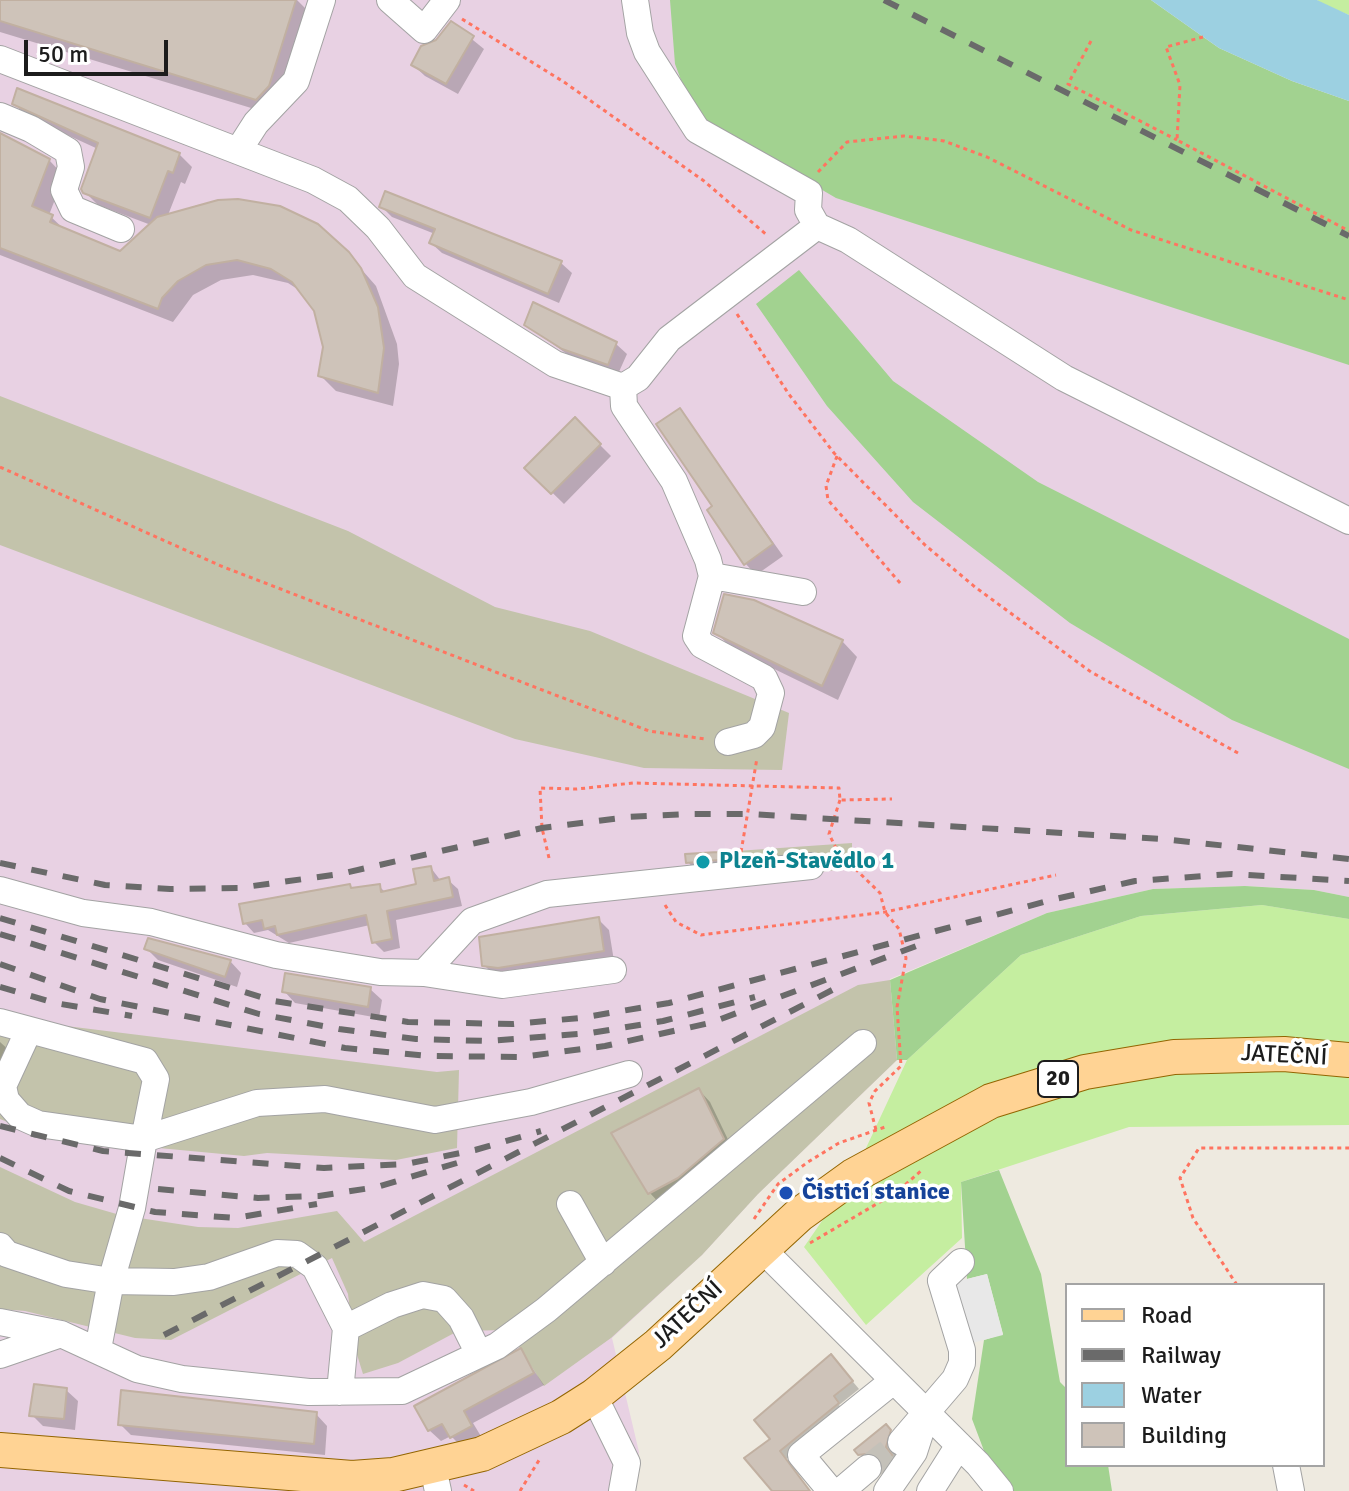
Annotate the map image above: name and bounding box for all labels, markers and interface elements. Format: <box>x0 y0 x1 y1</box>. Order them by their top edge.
scale bar <box>28 24 172 74</box>
text: 50 m <box>38 39 88 69</box>
place label: Plzeň-Stavědlo 1 <box>719 848 894 876</box>
marker: Plzeň-Stavědlo 1 <box>694 853 712 871</box>
street label: JATEČNÍ <box>1240 1039 1328 1073</box>
road number: 20 <box>1038 1061 1078 1097</box>
place label: Čisticí stanice <box>802 1179 950 1207</box>
marker: Čisticí stanice <box>777 1184 795 1202</box>
street label: JATEČNÍ <box>647 1275 729 1355</box>
legend <box>1065 1283 1325 1467</box>
text: Road <box>1141 1300 1192 1330</box>
text: Railway <box>1141 1340 1221 1370</box>
text: Water <box>1141 1380 1201 1410</box>
text: Building <box>1141 1420 1227 1450</box>

